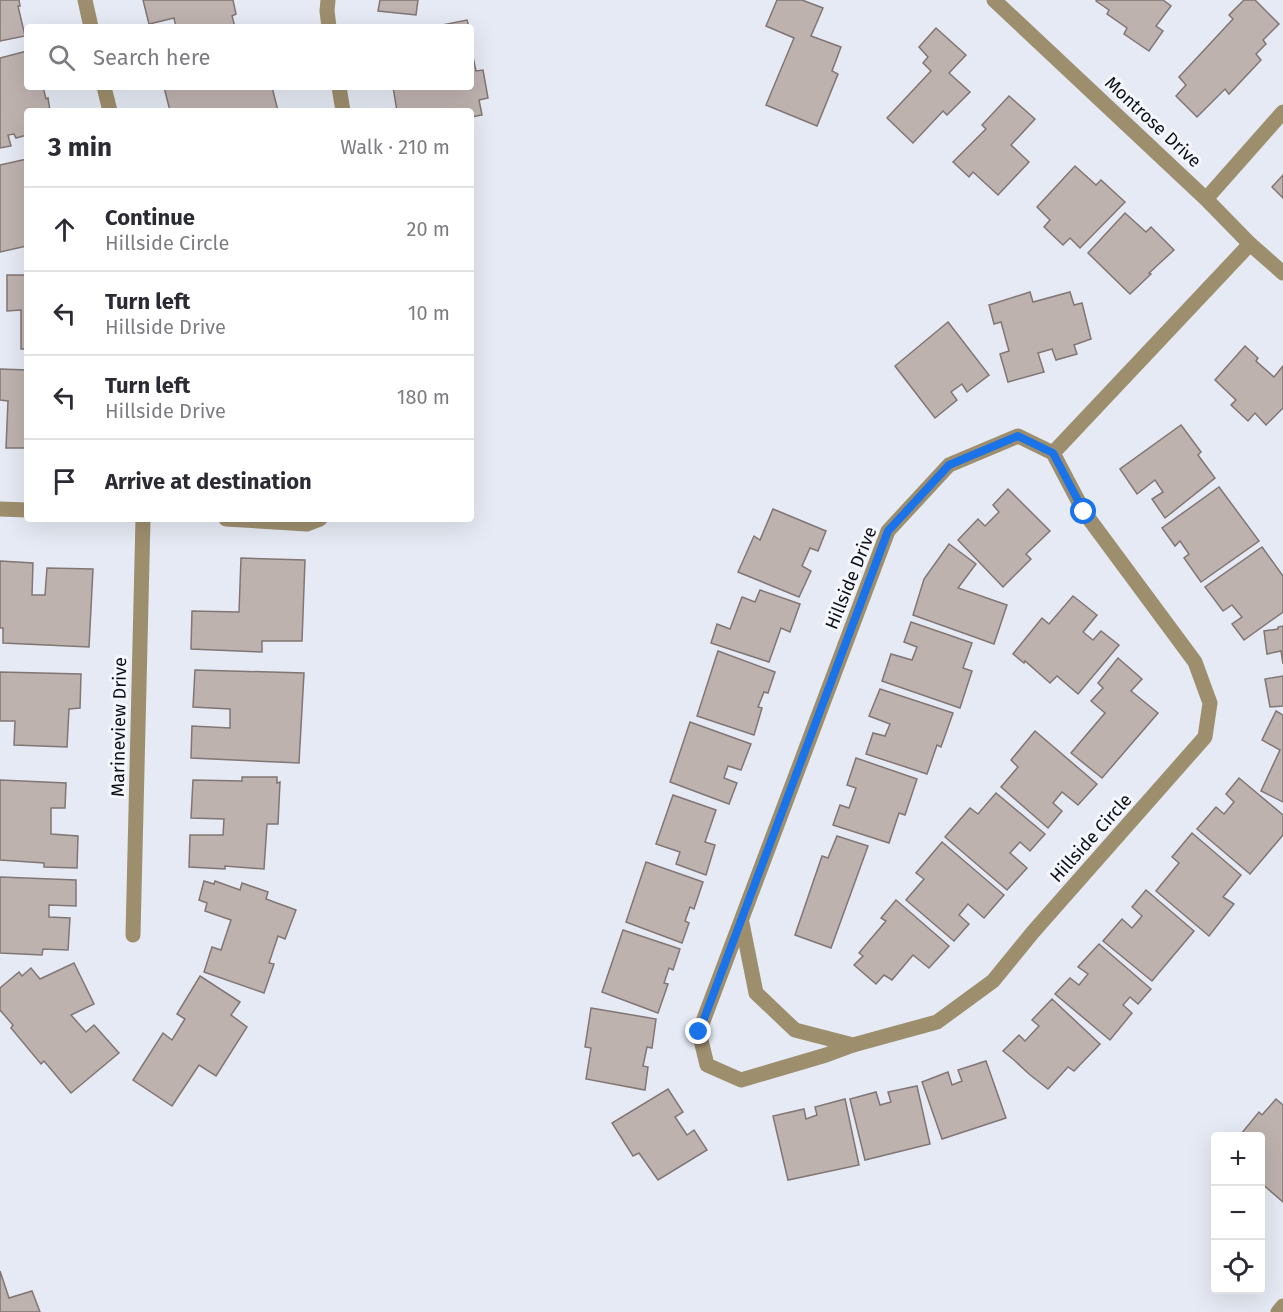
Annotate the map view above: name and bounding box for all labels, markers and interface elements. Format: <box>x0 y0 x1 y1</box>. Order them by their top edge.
search box <box>24 24 474 90</box>
icon: search <box>45 41 78 74</box>
text: Search here <box>93 44 211 71</box>
street label: Montrose Drive <box>1100 72 1206 172</box>
text: 3 min <box>48 132 112 163</box>
text: Walk · 210 m <box>340 135 450 159</box>
text: Continue <box>105 204 195 231</box>
icon: ahead <box>48 213 81 246</box>
text: 20 m <box>407 217 450 241</box>
text: Hillside Circle <box>105 231 229 255</box>
text: Turn left <box>105 288 190 315</box>
icon: left <box>48 297 81 330</box>
text: 10 m <box>408 301 450 325</box>
text: Hillside Drive <box>105 315 226 339</box>
text: Turn left <box>105 372 190 399</box>
icon: left <box>48 381 81 414</box>
text: 180 m <box>397 385 450 409</box>
text: Hillside Drive <box>105 399 226 423</box>
icon: arrive <box>48 465 81 498</box>
text: Arrive at destination <box>105 468 312 495</box>
route start <box>1070 498 1096 524</box>
street label: Hillside Drive <box>820 523 882 633</box>
street label: Marineview Drive <box>107 657 131 797</box>
street label: Hillside Circle <box>1045 789 1137 887</box>
route end <box>685 1018 711 1044</box>
map controls <box>1211 1132 1265 1294</box>
button: + <box>1211 1132 1265 1186</box>
button: − <box>1211 1186 1265 1240</box>
button: locate <box>1211 1240 1265 1294</box>

